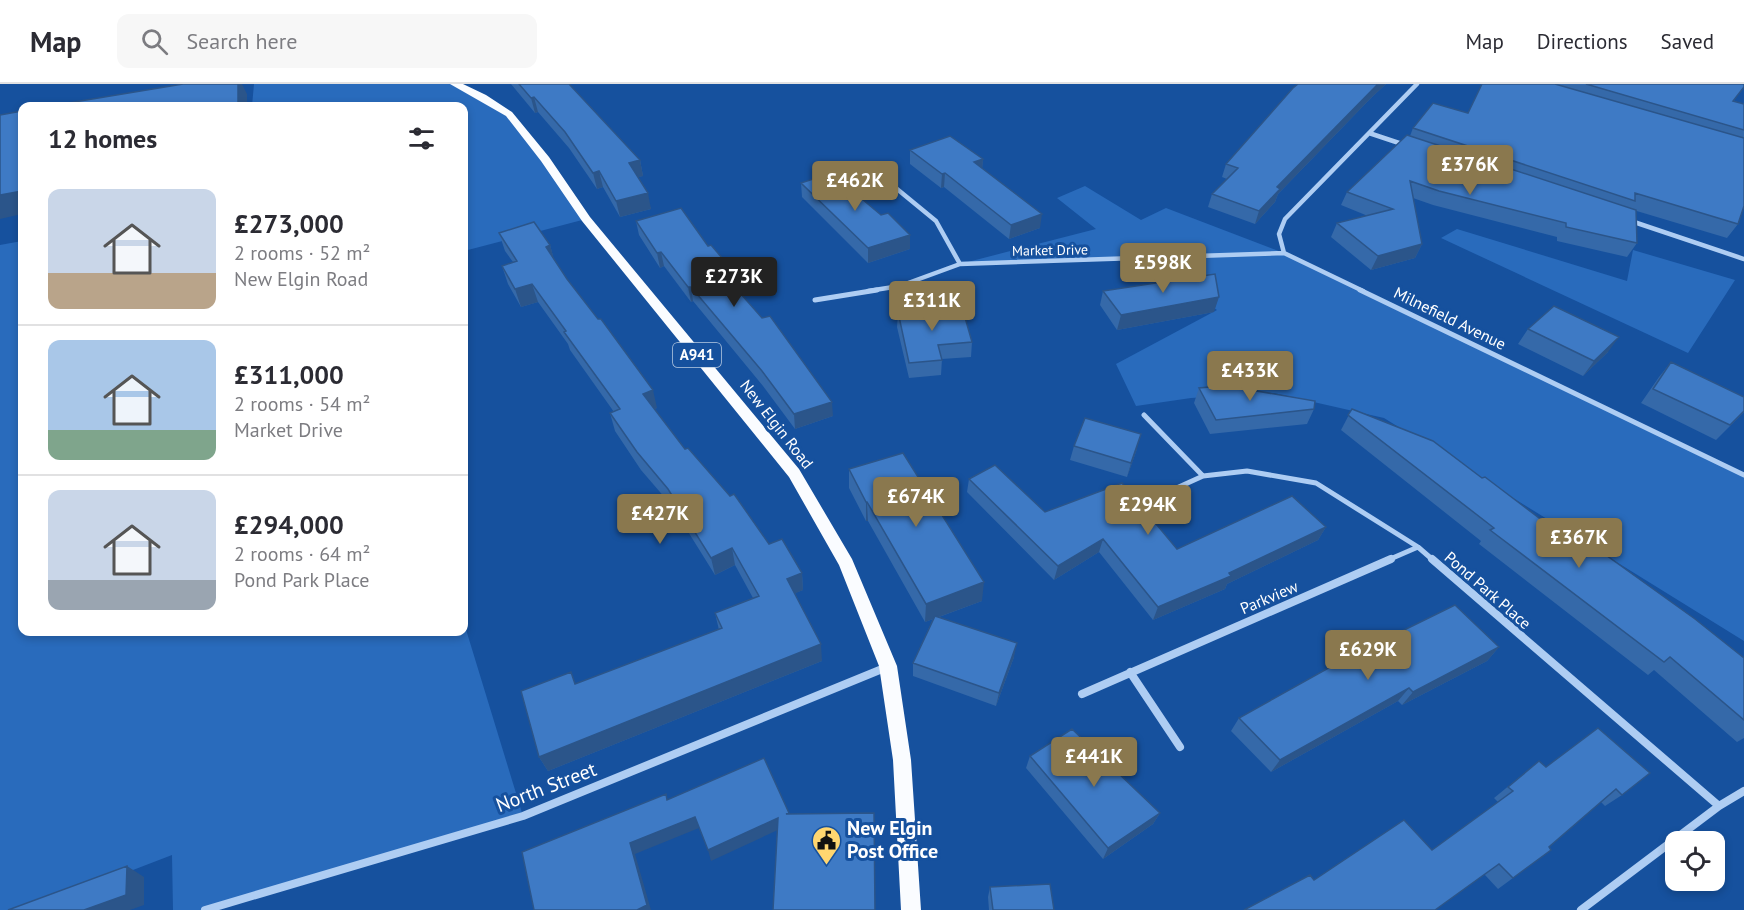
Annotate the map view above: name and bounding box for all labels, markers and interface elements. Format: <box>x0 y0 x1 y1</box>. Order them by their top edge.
search box <box>117 14 537 68</box>
text: Map <box>30 23 81 60</box>
icon: search <box>138 25 171 58</box>
text: Search here <box>186 27 297 55</box>
text: Map <box>1465 28 1504 55</box>
text: Directions <box>1537 28 1628 55</box>
text: Saved <box>1661 28 1714 55</box>
text: 12 homes <box>48 122 157 155</box>
icon: filters <box>405 122 438 155</box>
pin: £376K <box>1428 145 1512 196</box>
text: £376K <box>1441 151 1499 177</box>
pin: £462K <box>813 161 897 212</box>
text: £462K <box>826 167 884 193</box>
text: £273,000 <box>234 207 344 240</box>
icon: home <box>96 213 168 285</box>
text: 2 rooms · 52 m² <box>234 240 370 266</box>
street label: Market Drive <box>1012 240 1088 260</box>
pin: £598K <box>1121 243 1205 294</box>
text: £598K <box>1134 249 1192 275</box>
pin: £273K <box>692 257 776 308</box>
text: £273K <box>705 263 763 289</box>
text: New Elgin Road <box>234 266 368 292</box>
pin: £311K <box>890 281 974 332</box>
street label: Milnefield Avenue <box>1391 282 1509 354</box>
text: £311K <box>903 287 961 313</box>
road number: A941 <box>673 343 721 367</box>
pin: £433K <box>1208 351 1292 402</box>
text: £433K <box>1221 357 1279 383</box>
text: £311,000 <box>234 358 344 391</box>
icon: home <box>96 364 168 436</box>
street label: New Elgin Road <box>736 376 818 472</box>
text: 2 rooms · 54 m² <box>234 391 370 417</box>
text: Market Drive <box>234 417 343 443</box>
pin: £674K <box>874 477 958 528</box>
text: £674K <box>887 483 945 509</box>
pin: £294K <box>1106 485 1190 536</box>
text: £294K <box>1119 491 1177 517</box>
pin: £427K <box>618 494 702 545</box>
text: £427K <box>631 500 689 526</box>
text: £294,000 <box>234 508 344 541</box>
icon: home <box>96 514 168 586</box>
pin: £367K <box>1537 518 1621 569</box>
text: £367K <box>1550 524 1608 550</box>
text: 2 rooms · 64 m² <box>234 541 370 567</box>
street label: Pond Park Place <box>1441 547 1535 633</box>
text: Pond Park Place <box>234 567 369 593</box>
street label: Parkview <box>1237 576 1301 618</box>
pin: £629K <box>1326 630 1410 681</box>
text: £629K <box>1339 636 1397 662</box>
pin: £441K <box>1052 737 1136 788</box>
text: £441K <box>1065 743 1123 769</box>
street label: North Street <box>492 756 600 818</box>
place label: New Elgin Post Office <box>847 815 938 864</box>
public building icon: New Elgin Post Office <box>810 824 842 866</box>
map controls <box>1665 831 1725 891</box>
button: locate <box>1665 831 1725 891</box>

